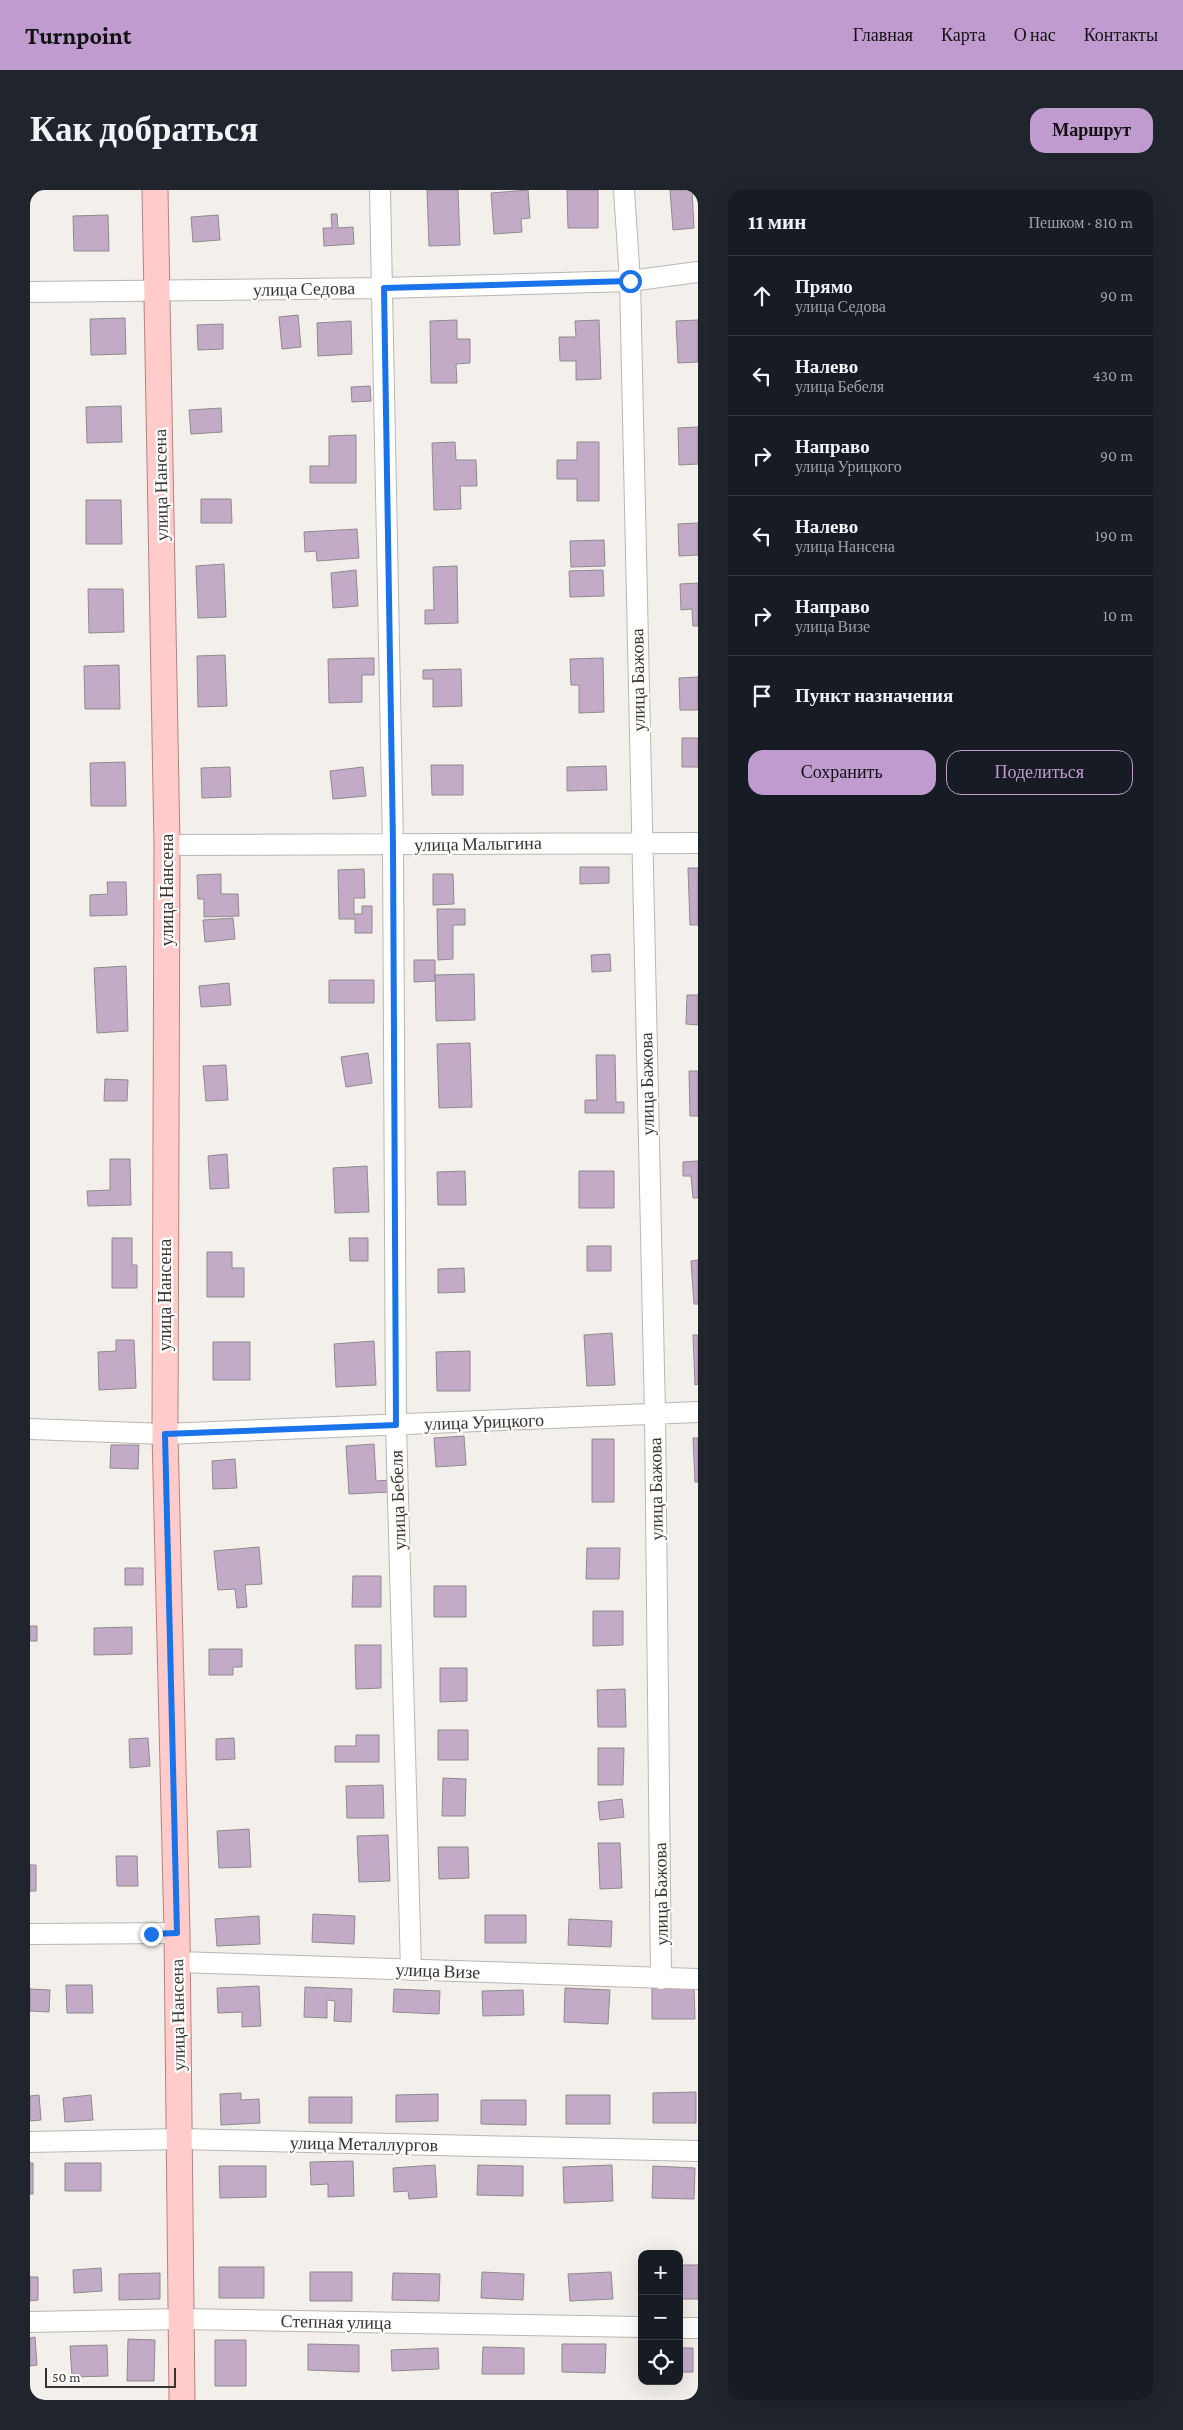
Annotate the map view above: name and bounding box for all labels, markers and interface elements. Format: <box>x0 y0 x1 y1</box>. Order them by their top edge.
text: Turnpoint <box>25 22 131 49</box>
text: Главная <box>853 25 913 45</box>
text: Карта <box>941 25 986 45</box>
text: О нас <box>1014 25 1056 45</box>
text: Контакты <box>1084 25 1158 45</box>
button: Маршрут <box>1030 108 1153 153</box>
text: Как добраться <box>30 110 258 149</box>
text: 11 мин <box>748 210 806 234</box>
text: Пешком · 810 m <box>1029 214 1133 231</box>
route start <box>619 270 642 293</box>
text: Прямо <box>795 276 853 297</box>
street label: улица Седова <box>253 278 355 300</box>
icon: ahead <box>748 282 776 310</box>
text: 90 m <box>1100 287 1133 304</box>
text: улица Седова <box>795 298 886 315</box>
text: Налево <box>795 356 858 377</box>
icon: left <box>748 362 776 390</box>
text: 430 m <box>1092 367 1133 384</box>
text: улица Бебеля <box>795 378 884 395</box>
street label: улица Нансена <box>150 429 172 541</box>
text: Направо <box>795 436 870 457</box>
icon: right <box>748 442 776 470</box>
text: 90 m <box>1100 447 1133 464</box>
text: улица Урицкого <box>795 458 902 475</box>
text: Налево <box>795 516 858 537</box>
icon: left <box>748 522 776 550</box>
text: 190 m <box>1095 527 1133 544</box>
text: улица Нансена <box>795 538 895 555</box>
text: Направо <box>795 596 870 617</box>
icon: right <box>748 602 776 630</box>
text: 10 m <box>1103 607 1133 624</box>
text: улица Визе <box>795 618 870 635</box>
street label: улица Бажова <box>627 628 649 732</box>
icon: arrive <box>748 682 776 710</box>
text: Пункт назначения <box>795 685 953 706</box>
button: Сохранить <box>748 750 936 795</box>
button: Поделиться <box>946 750 1133 795</box>
street label: улица Малыгина <box>414 833 542 855</box>
street label: улица Нансена <box>157 834 177 946</box>
street label: улица Бажова <box>636 1032 658 1136</box>
street label: улица Нансена <box>155 1239 175 1351</box>
street label: улица Урицкого <box>424 1410 544 1434</box>
street label: улица Бажова <box>645 1437 667 1541</box>
street label: улица Бебеля <box>386 1450 410 1550</box>
street label: улица Бажова <box>650 1842 672 1946</box>
route end <box>140 1923 163 1946</box>
street label: улица Нансена <box>167 1959 189 2071</box>
street label: улица Визе <box>395 1960 481 1982</box>
street label: улица Металлургов <box>290 2133 438 2155</box>
map controls <box>638 2250 683 2385</box>
button: + <box>638 2250 683 2295</box>
button: − <box>638 2295 683 2340</box>
street label: Степная улица <box>280 2311 392 2333</box>
button: locate <box>638 2340 683 2385</box>
scale bar <box>45 2365 176 2388</box>
text: 50 m <box>52 2369 80 2385</box>

